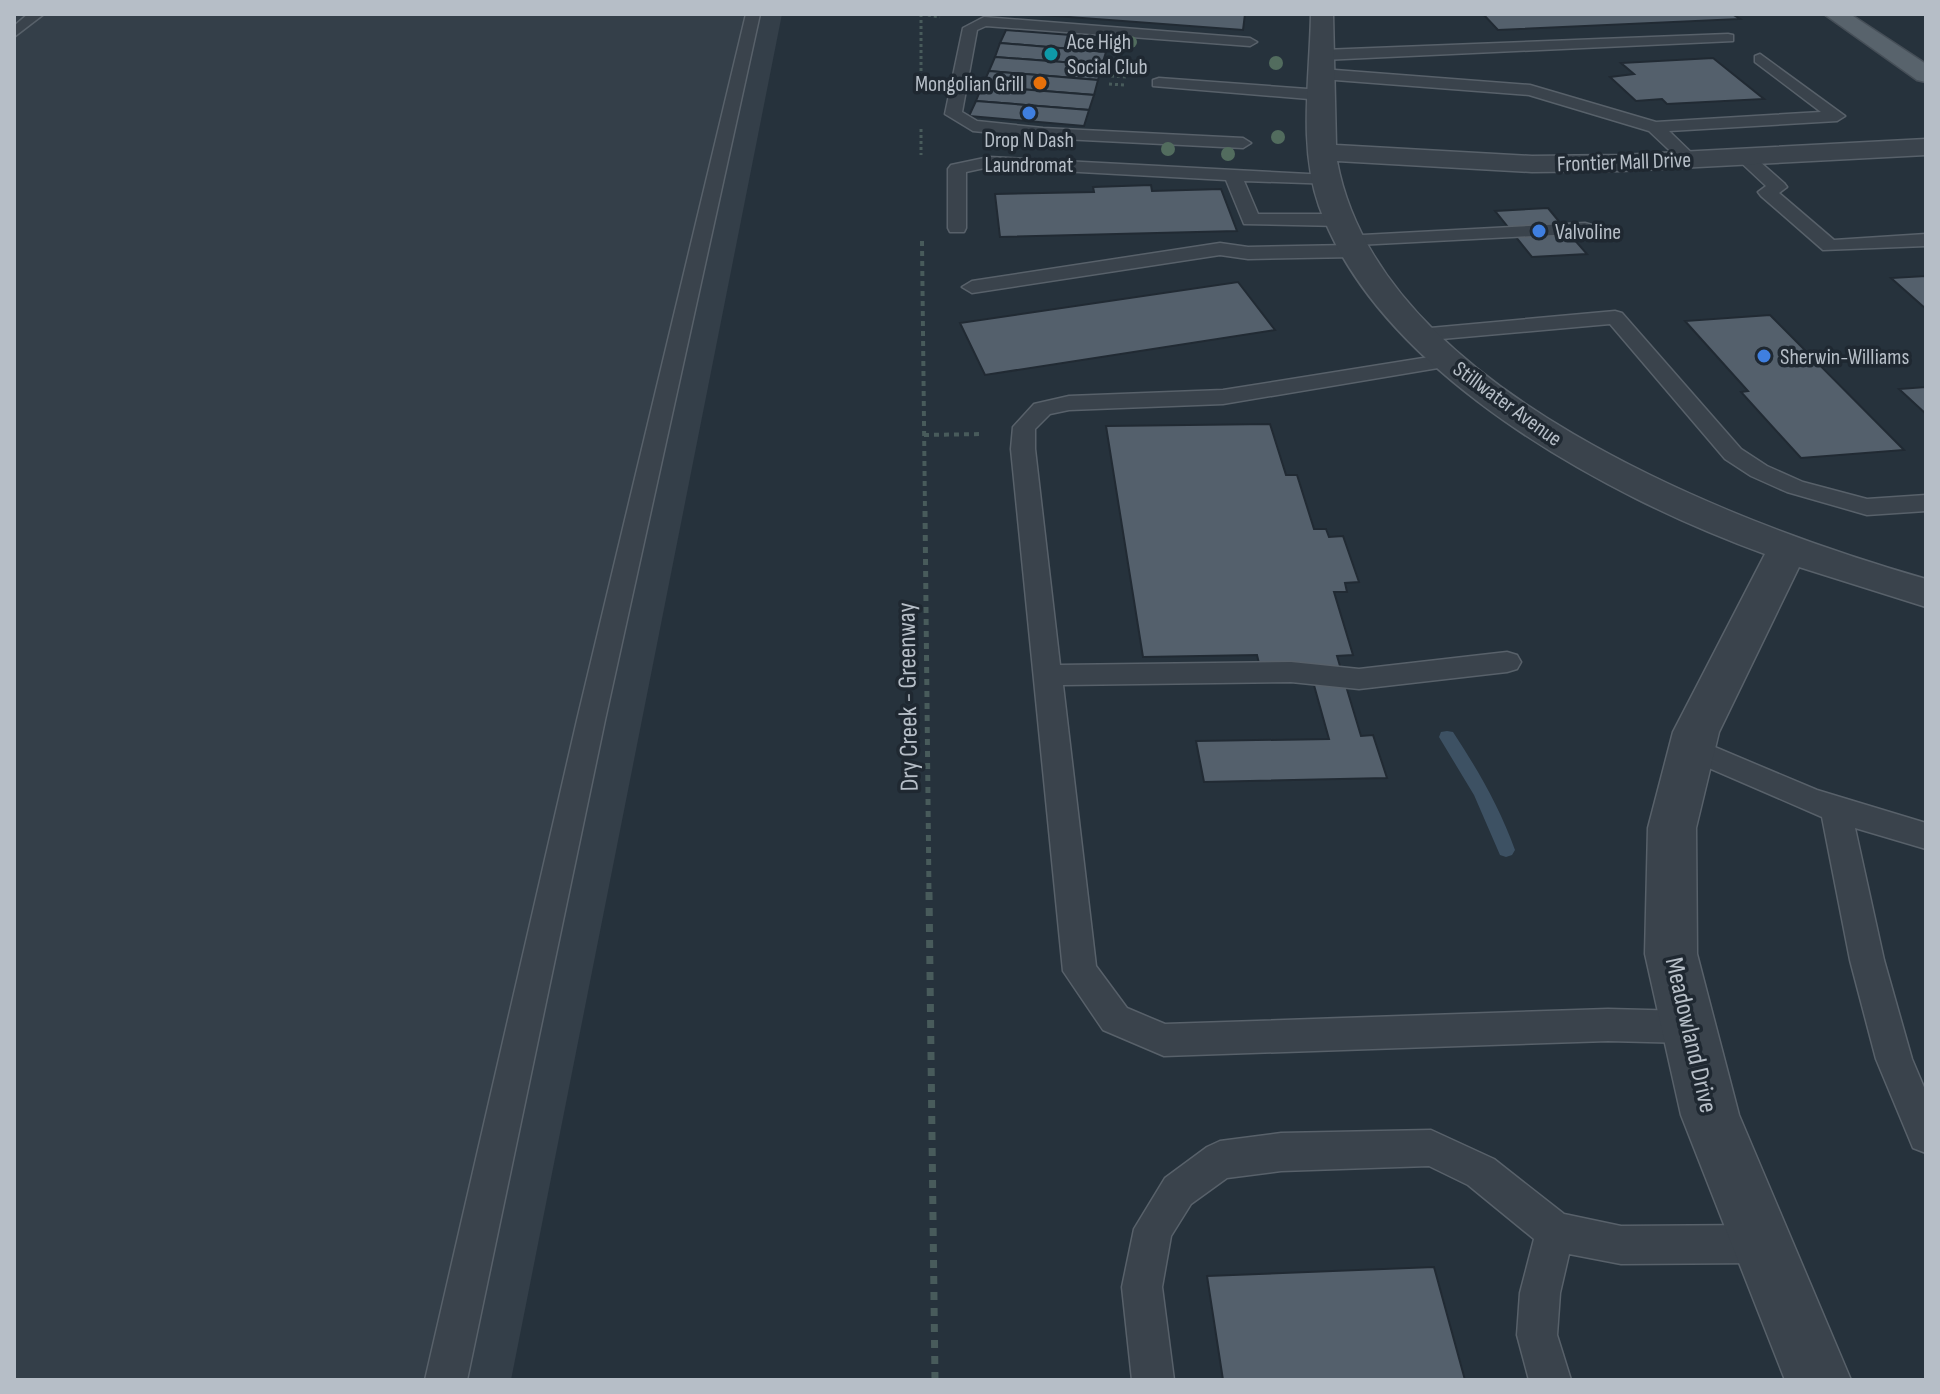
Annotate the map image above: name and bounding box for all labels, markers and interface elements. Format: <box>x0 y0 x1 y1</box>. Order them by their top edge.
place label: Ace High Social Club <box>1066 29 1148 81</box>
marker: Ace High Social Club <box>1042 45 1060 63</box>
place label: Mongolian Grill <box>915 71 1024 98</box>
marker: Mongolian Grill <box>1031 74 1049 92</box>
marker: Drop N Dash Laundromat <box>1020 104 1038 122</box>
place label: Drop N Dash Laundromat <box>984 127 1074 179</box>
street label: Frontier Mall Drive <box>1557 147 1692 178</box>
place label: Valvoline <box>1555 219 1621 246</box>
marker: Valvoline <box>1530 222 1548 240</box>
place label: Sherwin-Williams <box>1780 344 1909 371</box>
marker: Sherwin-Williams <box>1755 347 1773 365</box>
street label: Stillwater Avenue <box>1447 356 1567 453</box>
street label: Dry Creek - Greenway <box>891 602 926 792</box>
street label: Meadowland Drive <box>1658 955 1723 1116</box>

